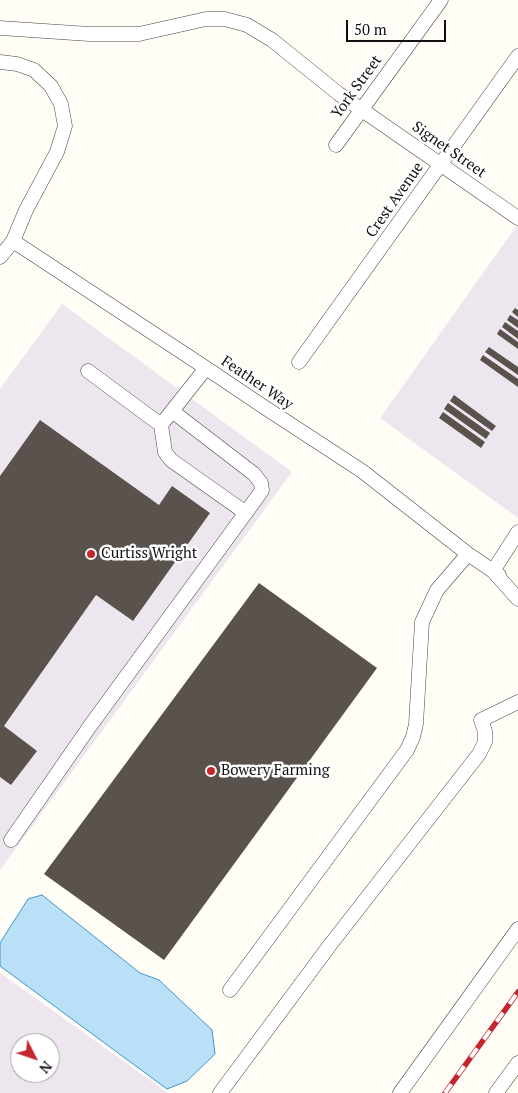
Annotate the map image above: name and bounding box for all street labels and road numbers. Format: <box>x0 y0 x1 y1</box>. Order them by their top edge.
street label: York Street <box>328 52 386 122</box>
street label: Signet Street <box>409 118 489 182</box>
street label: Crest Avenue <box>362 159 428 241</box>
street label: Feather Way <box>218 352 296 414</box>

